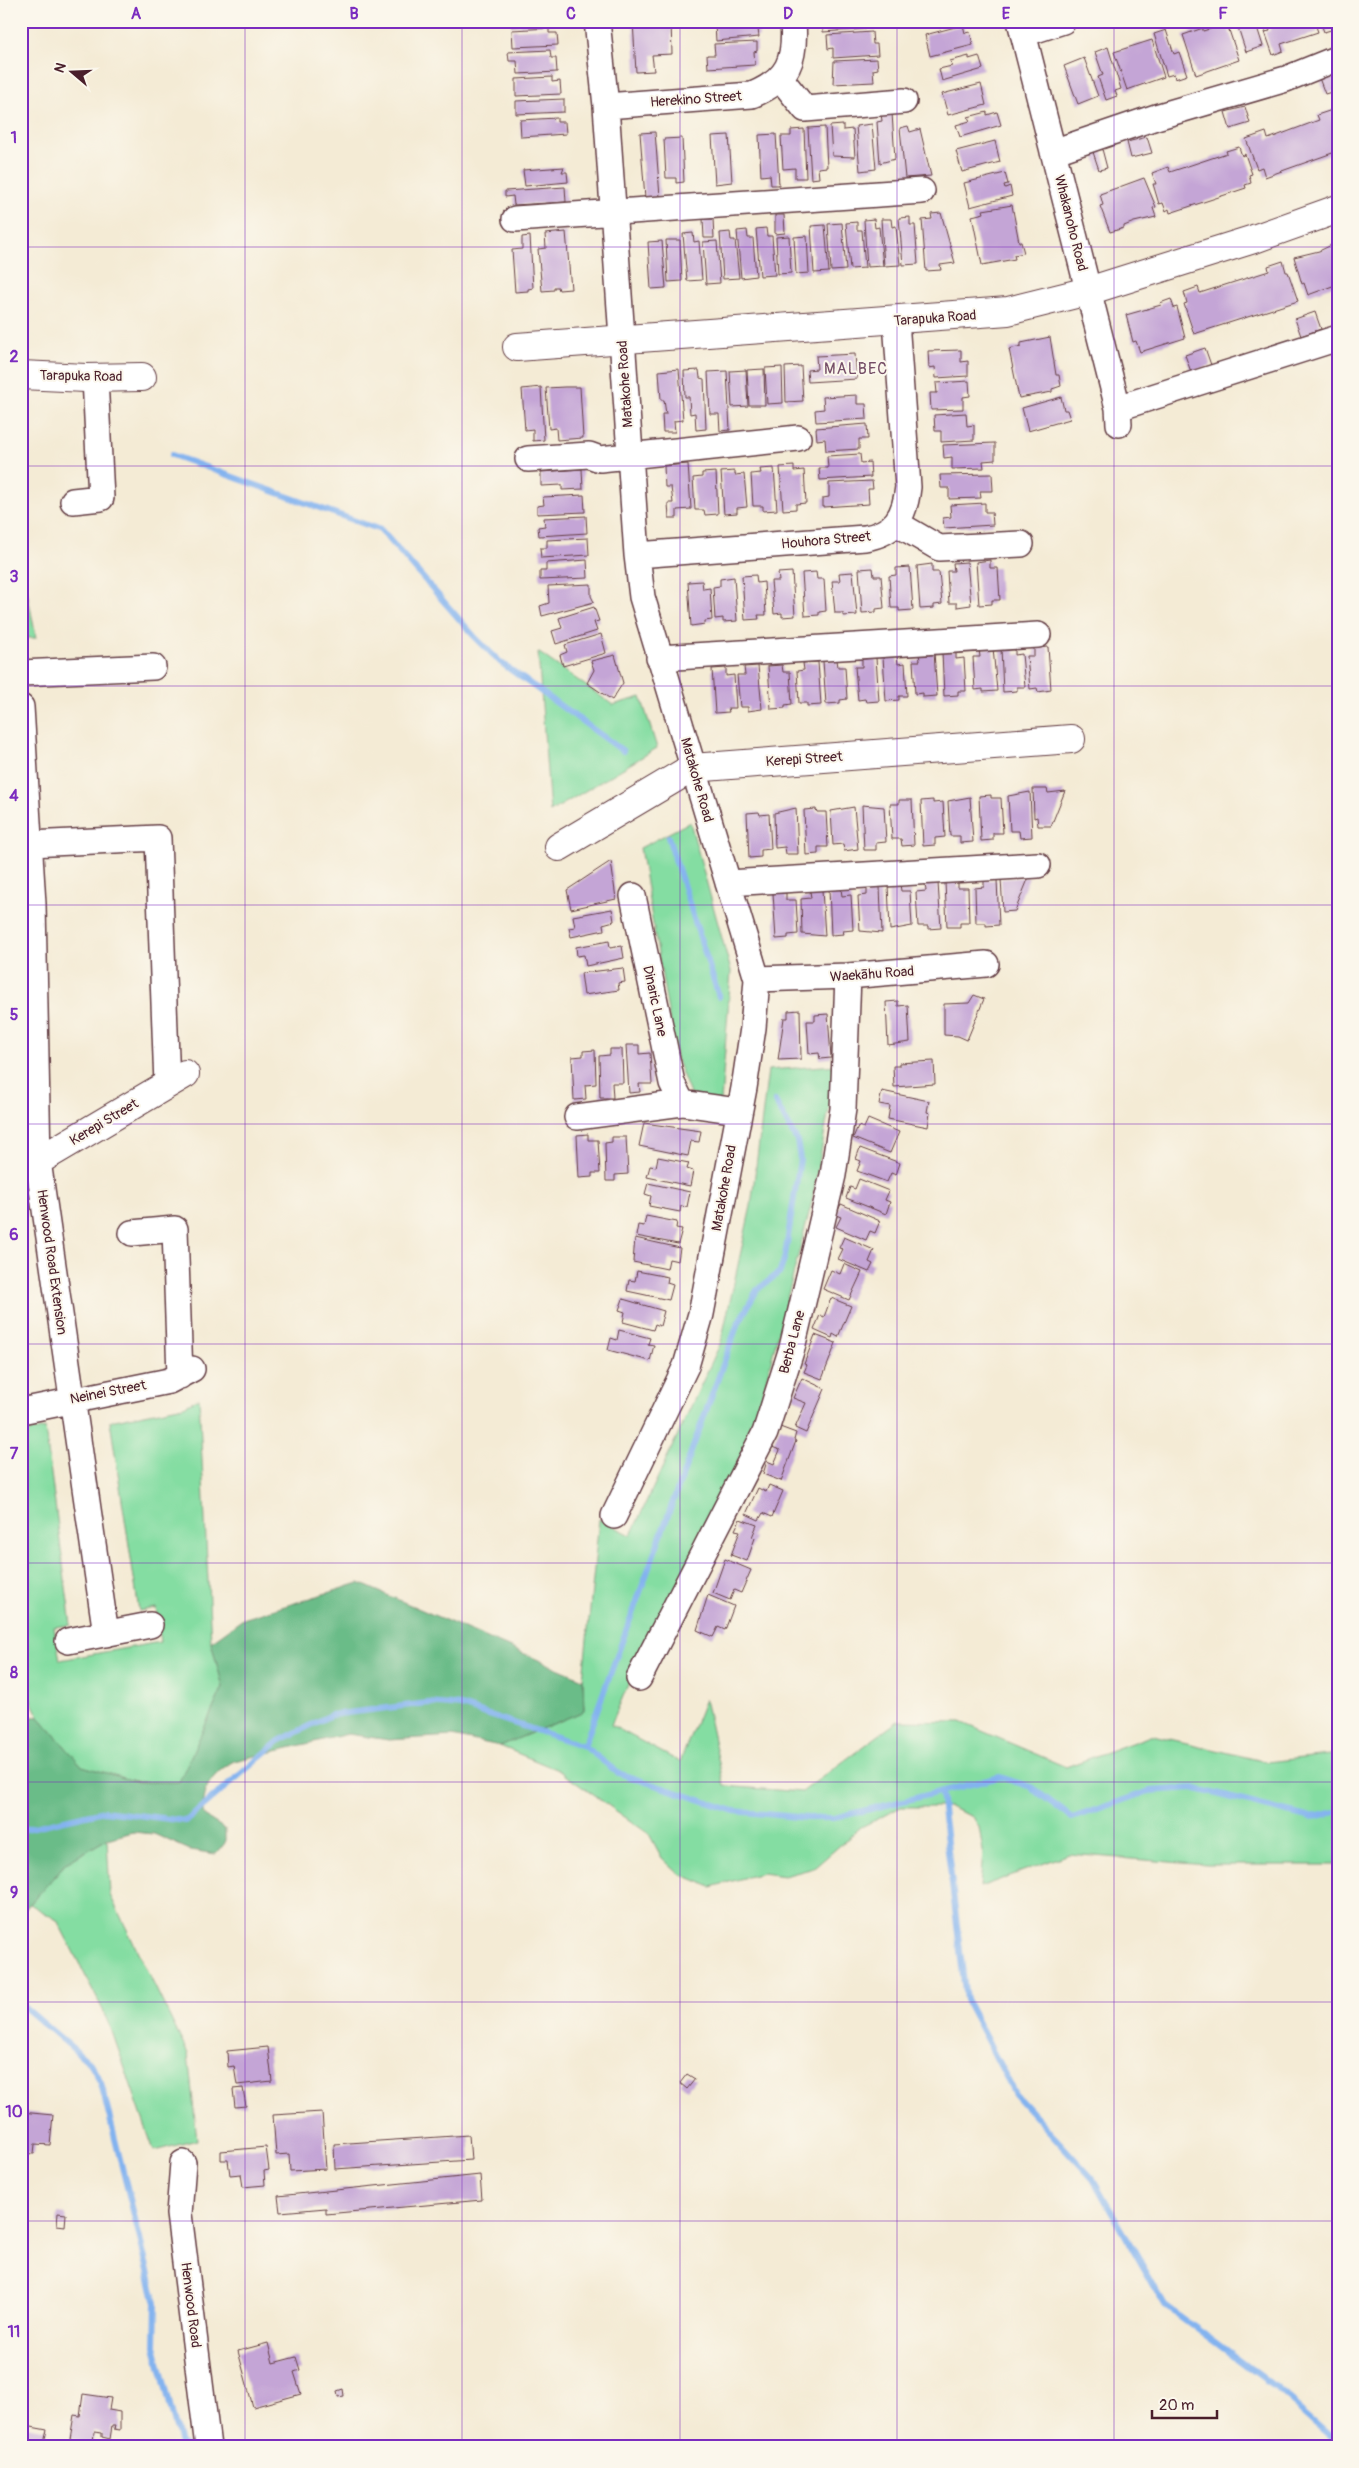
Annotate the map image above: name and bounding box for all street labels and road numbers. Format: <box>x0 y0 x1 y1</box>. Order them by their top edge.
street label: Herekino Street <box>650 87 743 111</box>
street label: Whakanoho Road <box>1051 173 1091 273</box>
street label: Tarapuka Road <box>893 307 977 329</box>
street label: Matakohe Road <box>613 340 637 428</box>
street label: Tarapuka Road <box>39 367 123 385</box>
street label: Houhora Street <box>780 528 872 552</box>
street label: Matakohe Road <box>677 736 717 824</box>
street label: Kerepi Street <box>765 748 843 770</box>
street label: Waekāhu Road <box>829 963 915 985</box>
street label: Dinaric Lane <box>639 964 671 1038</box>
street label: Kerepi Street <box>67 1095 142 1149</box>
street label: Matakohe Road <box>708 1143 740 1232</box>
street label: Henwood Road Extension <box>33 1188 71 1336</box>
street label: Berba Lane <box>775 1308 809 1376</box>
street label: Neinei Street <box>69 1376 148 1408</box>
street label: Henwood Road <box>177 2261 205 2349</box>

